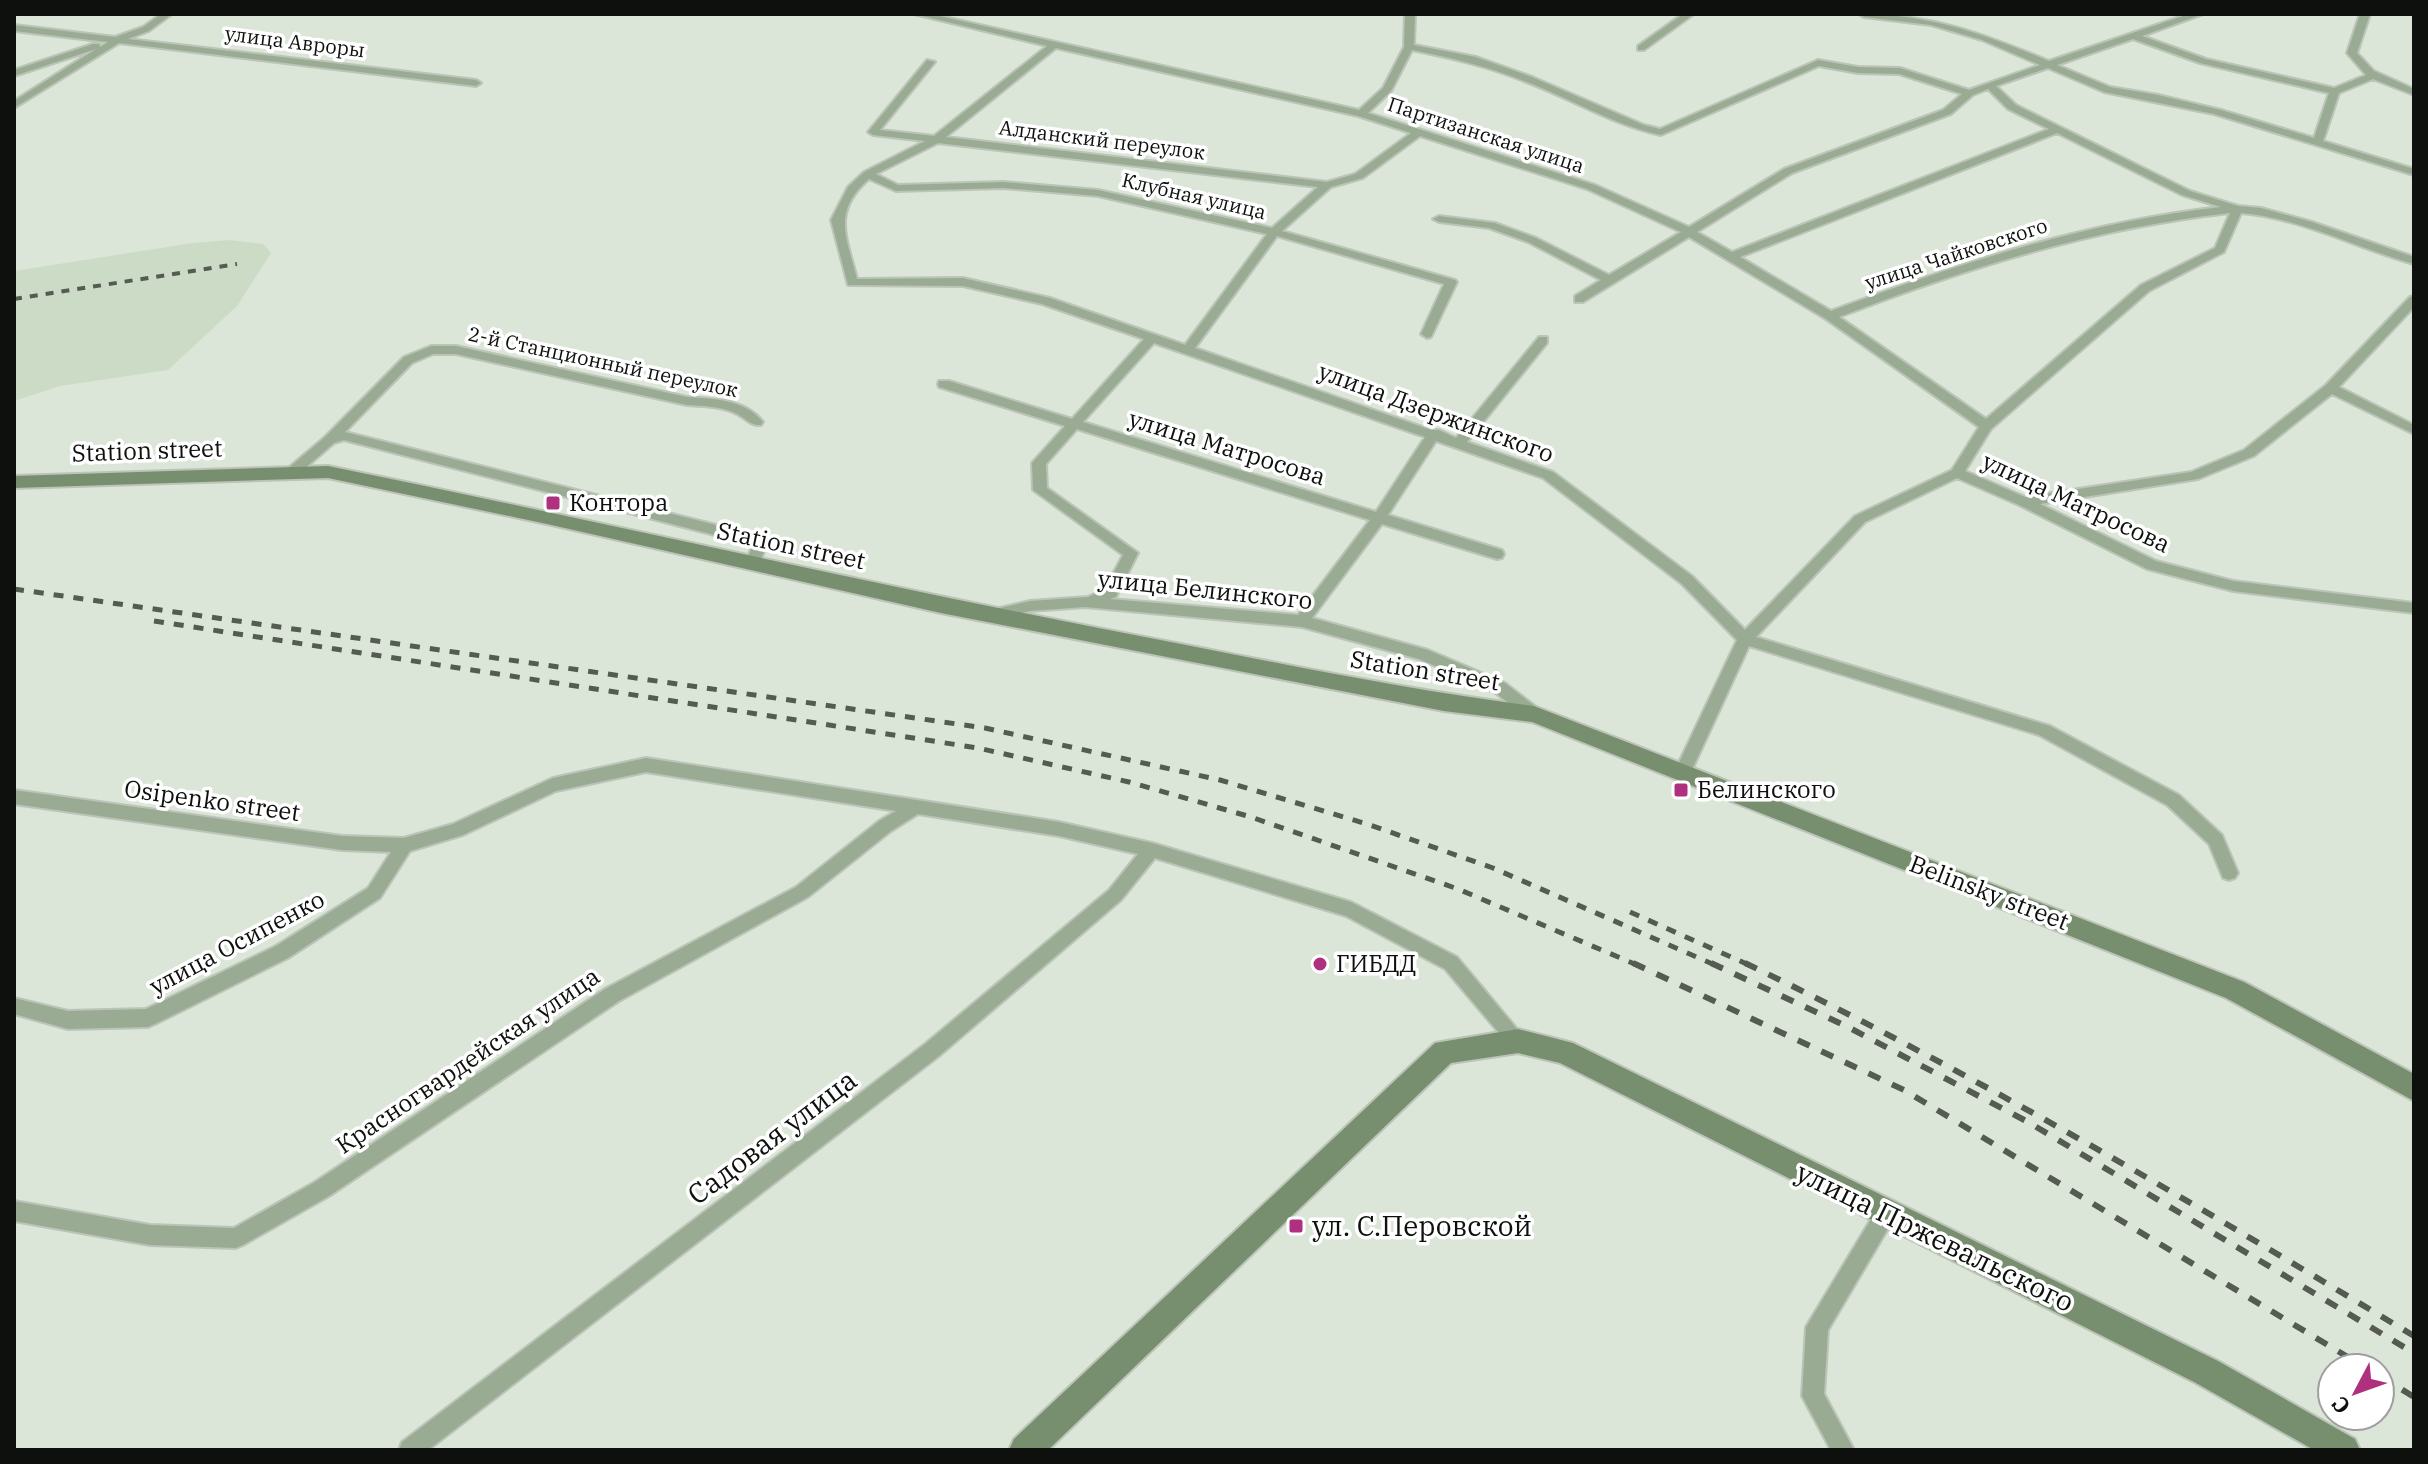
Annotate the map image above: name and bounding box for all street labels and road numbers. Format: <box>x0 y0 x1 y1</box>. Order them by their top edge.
street label: улица Авроры <box>223 20 367 63</box>
street label: Партизанская улица <box>1384 90 1588 179</box>
street label: Алданский переулок <box>998 113 1207 166</box>
street label: Клубная улица <box>1119 166 1269 225</box>
street label: улица Чайковского <box>1861 211 2051 296</box>
street label: 2-й Станционный переулок <box>466 320 741 403</box>
street label: улица Дзержинского <box>1314 355 1558 470</box>
street label: улица Матросова <box>1125 402 1330 492</box>
street label: Station street <box>71 431 223 469</box>
street label: улица Матросова <box>1977 444 2176 560</box>
street label: Station street <box>714 514 868 576</box>
street label: улица Белинского <box>1096 562 1314 616</box>
street label: Station street <box>1348 642 1502 698</box>
street label: Osipenko street <box>122 772 302 828</box>
street label: Belinsky street <box>1905 847 2074 937</box>
street label: улица Осипенко <box>143 882 330 1002</box>
street label: Красногвардейская улица <box>329 960 606 1161</box>
street label: Садовая улица <box>680 1061 864 1212</box>
street label: улица Пржевальского <box>1790 1153 2080 1320</box>

